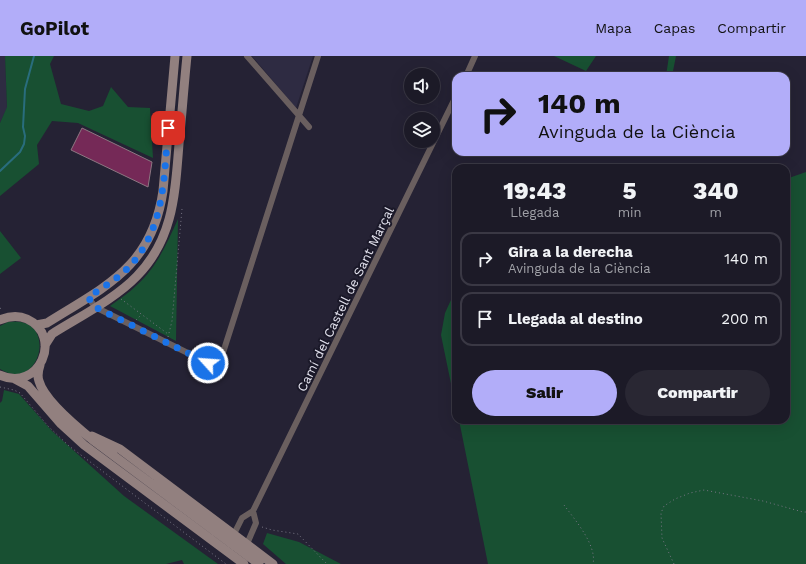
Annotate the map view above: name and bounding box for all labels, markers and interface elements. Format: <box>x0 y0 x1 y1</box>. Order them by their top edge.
text: GoPilot <box>20 17 89 40</box>
text: Mapa <box>595 20 632 36</box>
text: Capas <box>654 20 695 36</box>
text: Compartir <box>717 20 786 36</box>
map controls <box>404 68 440 148</box>
button: sound <box>404 68 440 104</box>
text: 140 m <box>538 87 621 120</box>
icon: right <box>472 88 524 140</box>
pin <box>151 111 185 145</box>
button: layers <box>404 112 440 148</box>
icon: arrive <box>157 117 179 139</box>
text: Avinguda de la Ciència <box>538 121 735 142</box>
text: 19:43 <box>503 177 566 205</box>
text: 5 <box>623 177 637 205</box>
text: 340 <box>693 177 739 205</box>
street label: Camí del Castell de Sant Marçal <box>294 204 397 394</box>
text: Llegada <box>510 205 559 220</box>
text: min <box>618 205 642 220</box>
text: m <box>710 205 722 220</box>
text: Gira a la derecha <box>508 243 633 261</box>
icon: right <box>474 248 496 270</box>
text: 140 m <box>724 250 768 268</box>
text: Avinguda de la Ciència <box>508 261 651 276</box>
icon: arrive <box>474 308 496 330</box>
text: Llegada al destino <box>508 310 643 328</box>
text: 200 m <box>721 310 768 328</box>
position arrow <box>187 342 229 384</box>
button: Salir <box>472 370 617 416</box>
button: Compartir <box>625 370 770 416</box>

